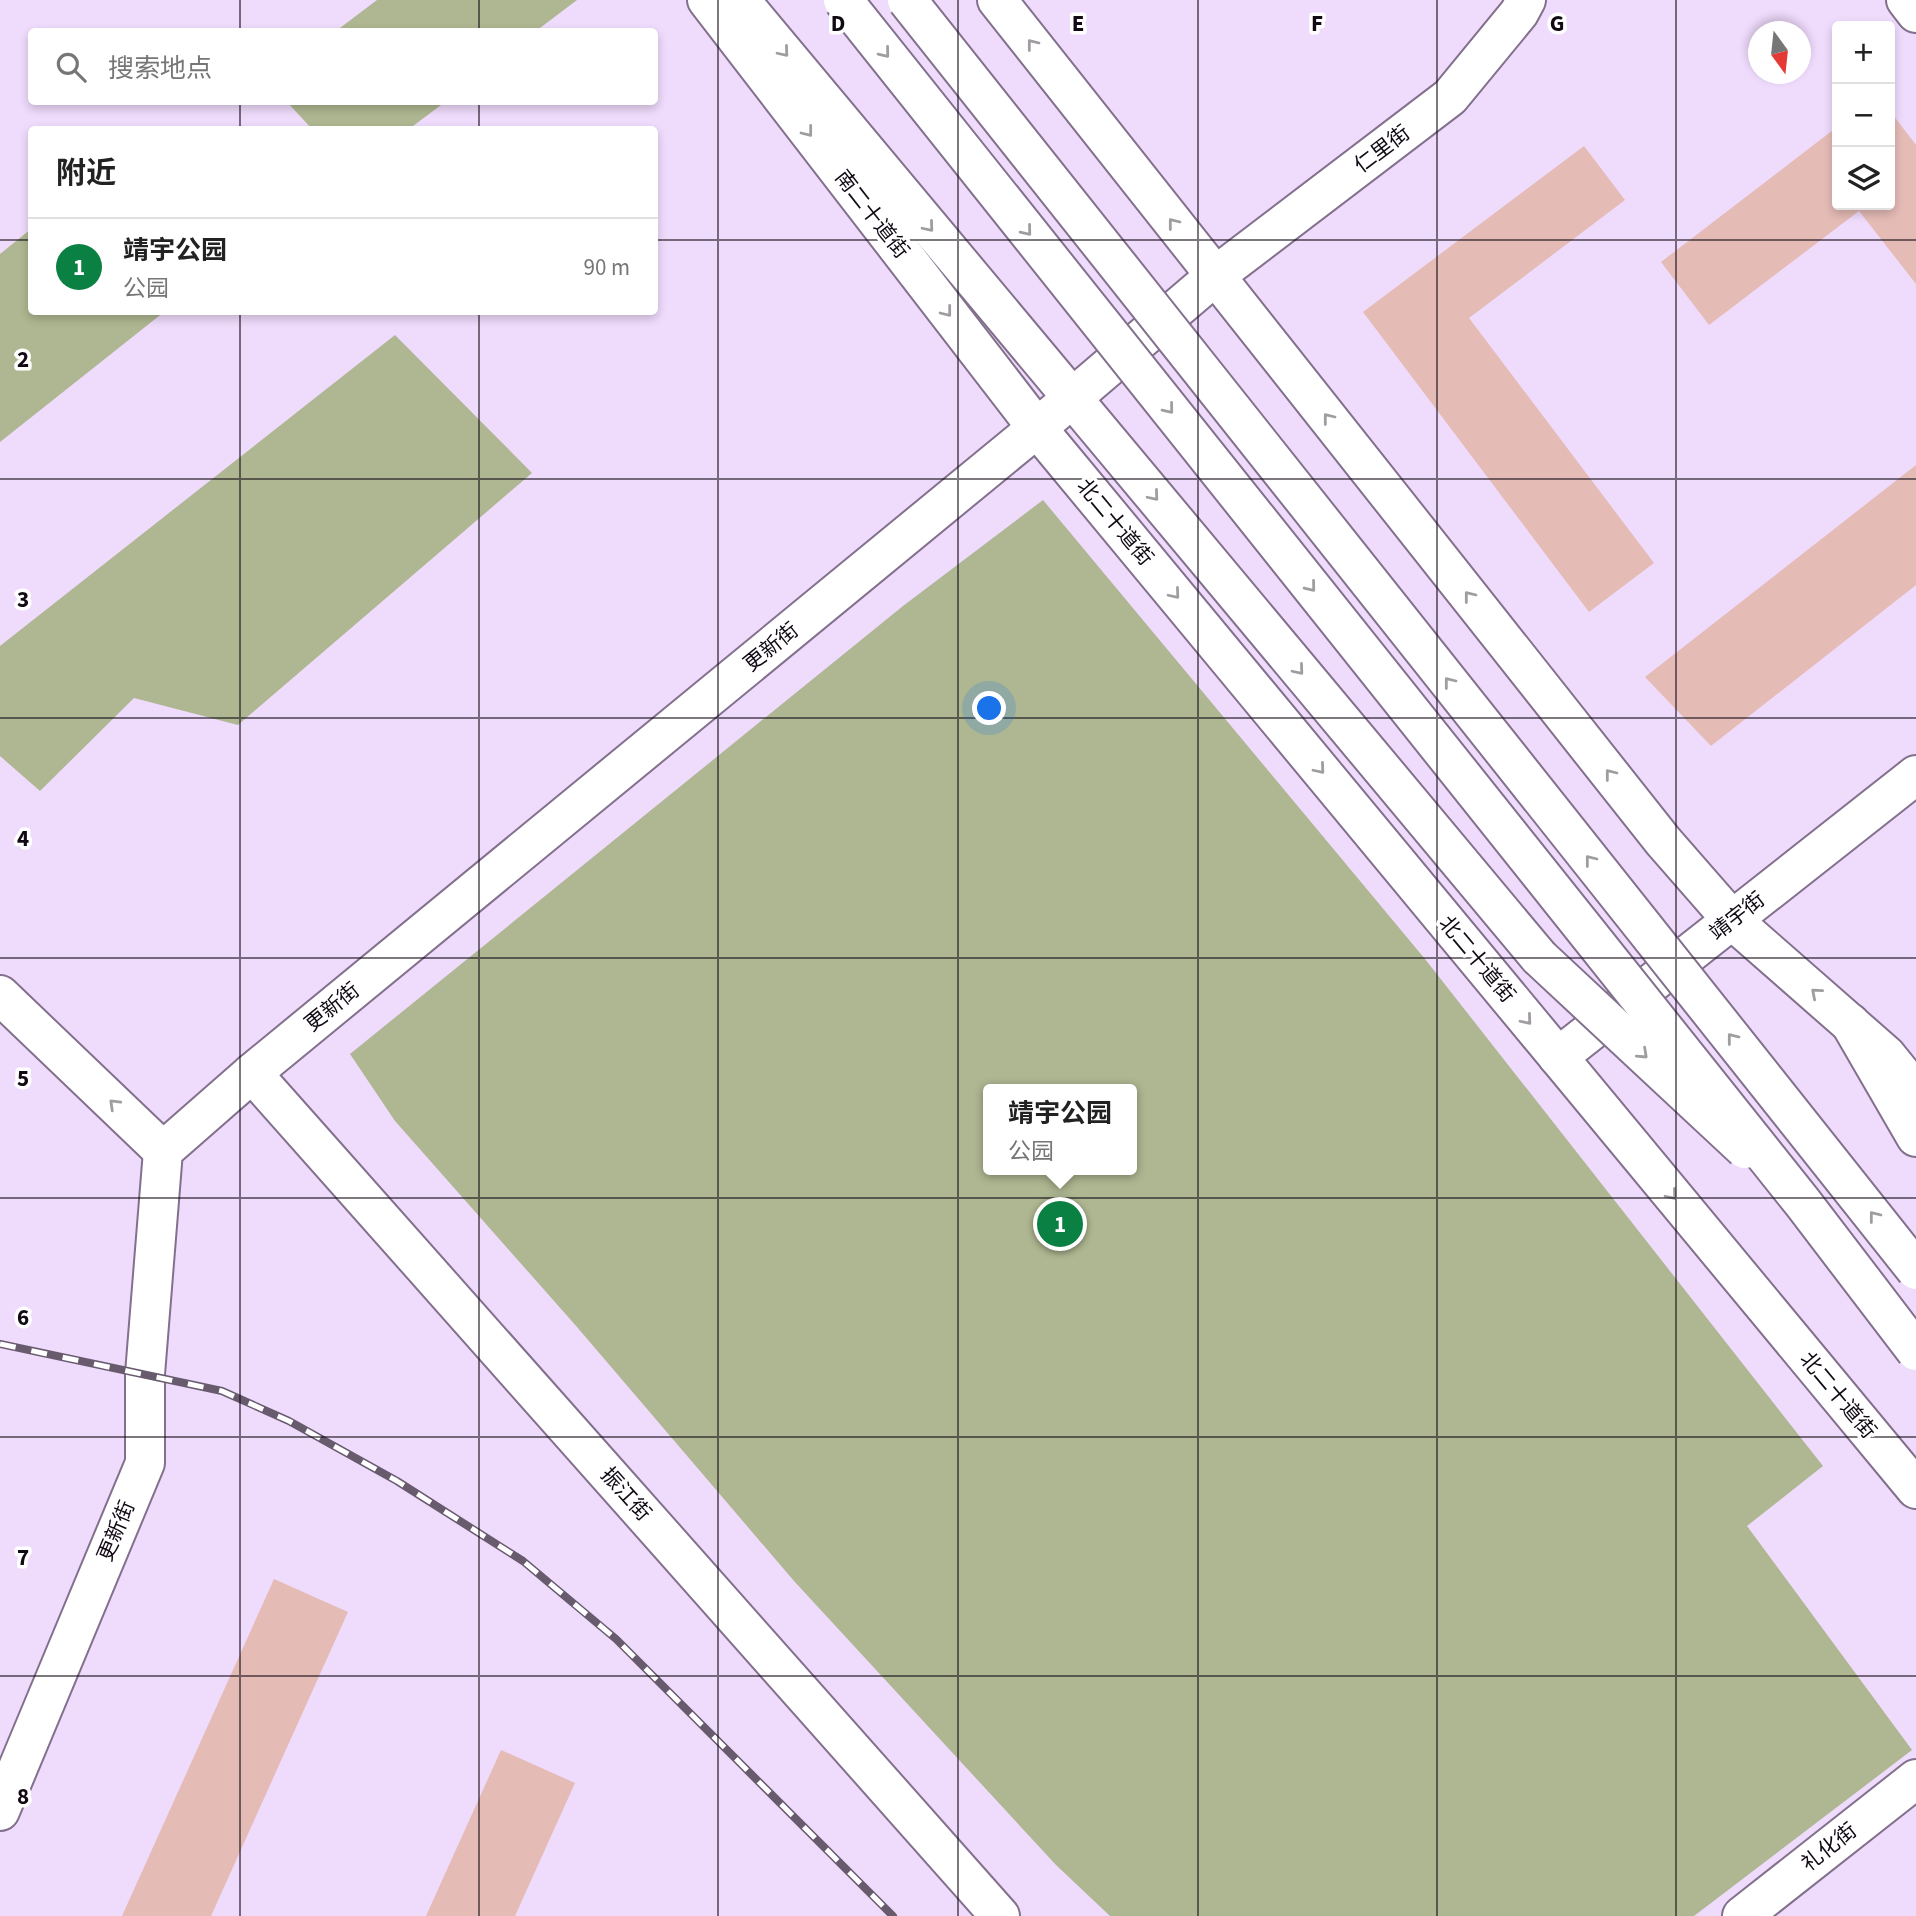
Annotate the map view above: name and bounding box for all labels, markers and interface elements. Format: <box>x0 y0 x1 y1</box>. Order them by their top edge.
text: D <box>831 7 845 40</box>
text: E <box>1072 7 1084 40</box>
text: F <box>1311 7 1323 40</box>
text: G <box>1550 7 1564 40</box>
north arrow <box>1748 21 1811 84</box>
map controls <box>1832 21 1895 210</box>
button: + <box>1832 21 1895 84</box>
search box <box>28 28 658 105</box>
one-way arrow <box>1027 40 1040 52</box>
one-way arrow <box>775 45 788 57</box>
one-way arrow <box>877 46 890 58</box>
icon: search <box>52 48 90 86</box>
text: 搜索地点 <box>108 50 212 87</box>
button: − <box>1832 84 1895 147</box>
street label: 仁里街 <box>1348 118 1416 180</box>
one-way arrow <box>800 124 813 136</box>
button: layers <box>1832 147 1895 210</box>
text: 附近 <box>56 152 116 195</box>
street label: 南二十道街 <box>828 163 916 265</box>
one-way arrow <box>1169 218 1182 230</box>
one-way arrow <box>921 219 933 232</box>
one-way arrow <box>1019 224 1032 236</box>
text: 靖宇公园 <box>123 232 227 269</box>
text: 1 <box>73 251 85 284</box>
text: 90 m <box>583 251 630 284</box>
text: 公园 <box>123 272 169 305</box>
one-way arrow <box>939 304 952 316</box>
text: 2 <box>17 343 29 376</box>
one-way arrow <box>1161 401 1173 414</box>
one-way arrow <box>1323 413 1336 425</box>
street label: 北二十道街 <box>1070 472 1160 572</box>
one-way arrow <box>1145 488 1158 500</box>
one-way arrow <box>1302 579 1315 592</box>
text: 3 <box>17 583 29 616</box>
one-way arrow <box>1166 586 1179 599</box>
one-way arrow <box>1464 591 1477 603</box>
street label: 更新街 <box>737 616 805 678</box>
one-way arrow <box>1291 662 1303 675</box>
one-way arrow <box>1445 677 1457 690</box>
your location <box>972 691 1006 725</box>
one-way arrow <box>1312 761 1324 774</box>
one-way arrow <box>1606 770 1618 783</box>
text: 4 <box>17 822 29 855</box>
one-way arrow <box>1586 855 1599 867</box>
street label: 靖宇街 <box>1703 885 1771 947</box>
street label: 北二十道街 <box>1432 909 1522 1009</box>
street label: 更新街 <box>298 976 366 1038</box>
one-way arrow <box>1811 989 1824 1001</box>
one-way arrow <box>1519 1012 1532 1024</box>
one-way arrow <box>1728 1033 1740 1046</box>
one-way arrow <box>1635 1046 1648 1058</box>
text: 5 <box>17 1062 29 1095</box>
popup <box>983 1084 1137 1175</box>
text: 靖宇公园 <box>1008 1095 1112 1132</box>
one-way arrow <box>109 1099 122 1112</box>
text: 公园 <box>1008 1135 1054 1168</box>
one-way arrow <box>1664 1188 1677 1200</box>
pin: 1 <box>1037 1198 1083 1250</box>
one-way arrow <box>1869 1211 1882 1224</box>
text: 6 <box>17 1301 29 1334</box>
street label: 北二十道街 <box>1793 1345 1883 1445</box>
street label: 振江街 <box>594 1461 658 1527</box>
street label: 更新街 <box>90 1496 142 1566</box>
text: 7 <box>17 1541 29 1574</box>
text: 8 <box>17 1780 29 1813</box>
street label: 礼化街 <box>1795 1816 1863 1878</box>

